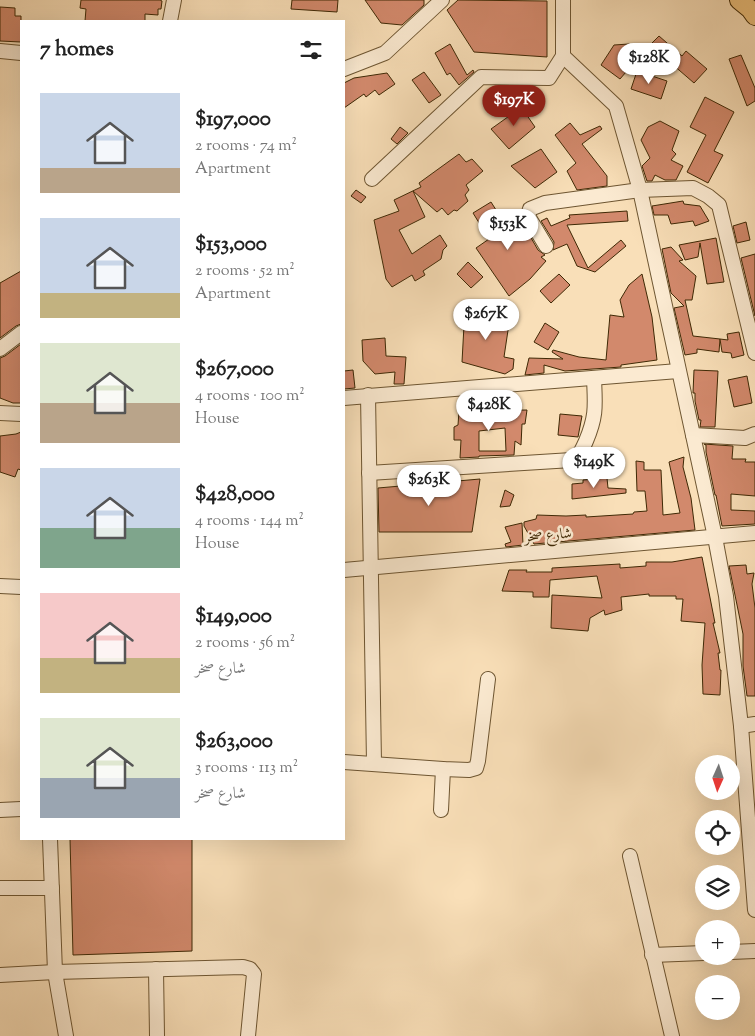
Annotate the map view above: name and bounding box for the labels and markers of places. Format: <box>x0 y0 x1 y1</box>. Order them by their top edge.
pin: $128K <box>614 42 684 85</box>
pin: $197K <box>479 84 549 127</box>
pin: $153K <box>473 208 543 251</box>
pin: $267K <box>451 298 521 341</box>
pin: $428K <box>454 390 524 432</box>
pin: $149K <box>559 446 629 489</box>
pin: $263K <box>394 464 464 507</box>

